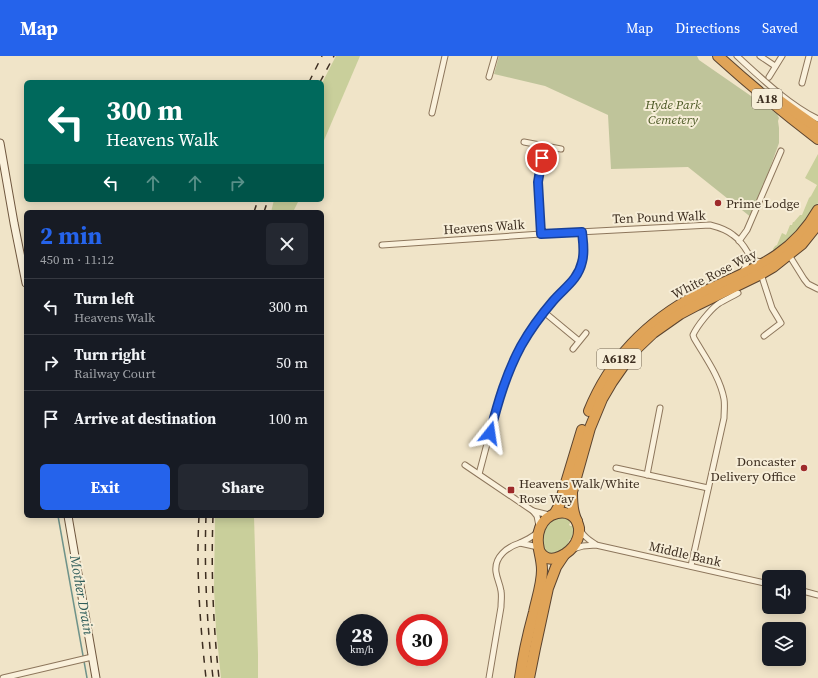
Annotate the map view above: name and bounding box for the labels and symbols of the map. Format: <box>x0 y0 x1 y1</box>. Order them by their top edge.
road number: A18 <box>752 89 782 109</box>
park label: Hyde Park Cemetery <box>644 96 702 128</box>
pin <box>525 141 559 175</box>
place label: Prime Lodge <box>726 195 800 212</box>
marker: Prime Lodge <box>713 198 723 208</box>
street label: Ten Pound Walk <box>612 207 707 227</box>
street label: Heavens Walk <box>443 216 526 238</box>
street label: White Rose Way <box>669 245 760 303</box>
road number: A6182 <box>597 349 641 369</box>
position arrow <box>469 412 511 454</box>
place label: Doncaster Delivery Office <box>710 453 796 485</box>
marker: Doncaster Delivery Office <box>799 463 809 473</box>
place label: Heavens Walk/White Rose Way <box>519 475 640 507</box>
marker: Heavens Walk/White Rose Way <box>506 485 516 495</box>
street label: Middle Bank <box>647 537 724 571</box>
water label: Mother Drain <box>65 553 99 636</box>
speed limit sign: 30 <box>396 614 448 666</box>

